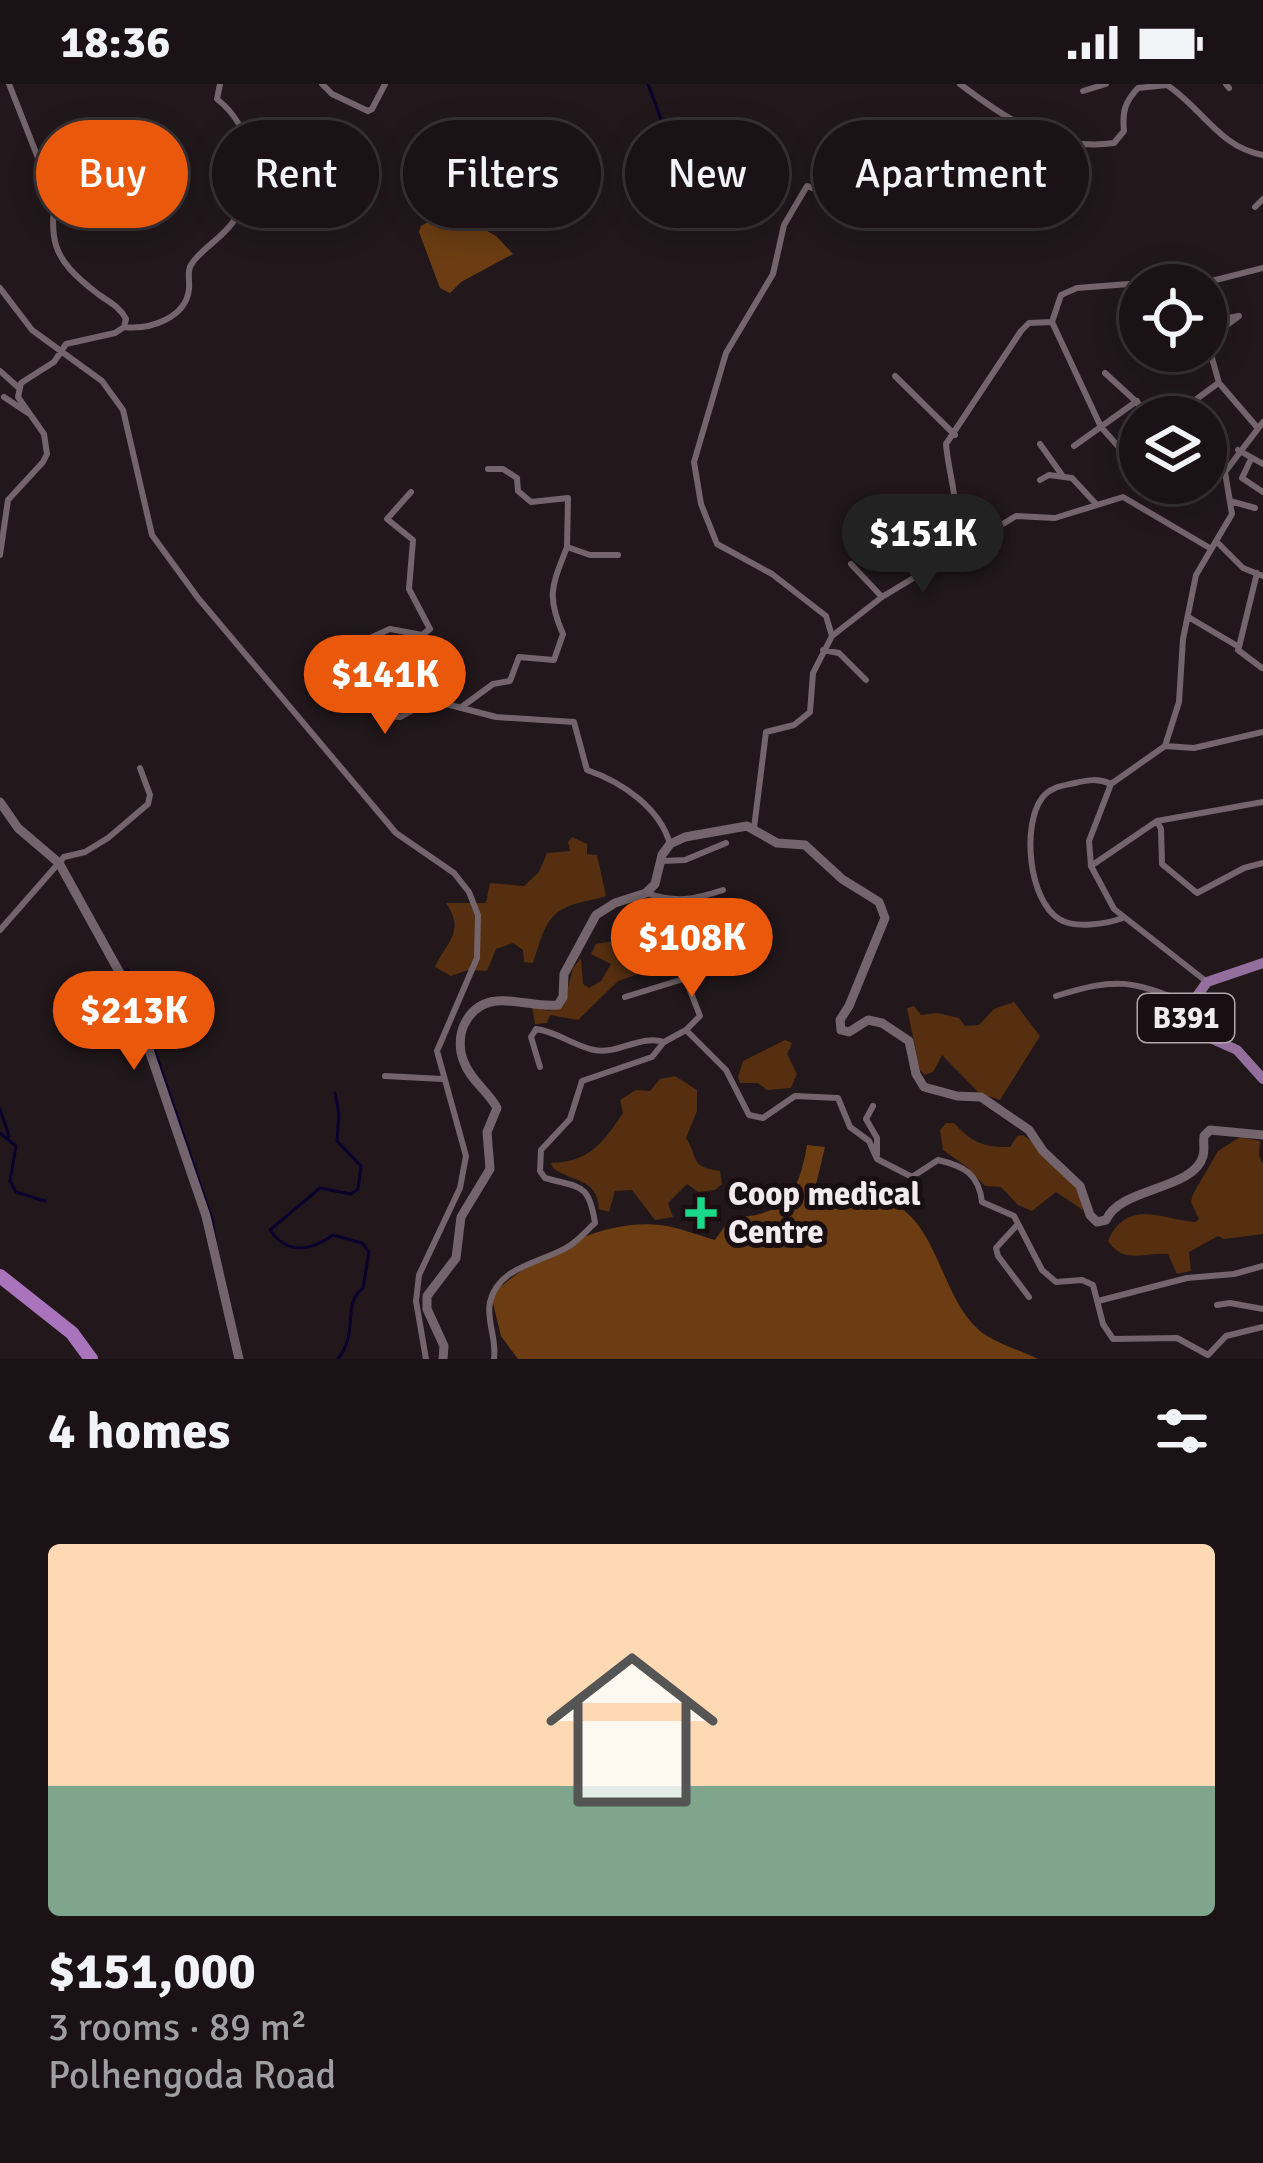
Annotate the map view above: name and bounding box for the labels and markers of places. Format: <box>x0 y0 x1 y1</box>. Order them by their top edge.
pin: $151K <box>839 494 1007 596</box>
pin: $141K <box>301 635 469 737</box>
pin: $108K <box>608 898 776 1000</box>
pin: $213K <box>50 971 218 1073</box>
place label: Coop medical Centre <box>728 1174 921 1253</box>
marker: Coop medical Centre <box>685 1197 717 1229</box>

